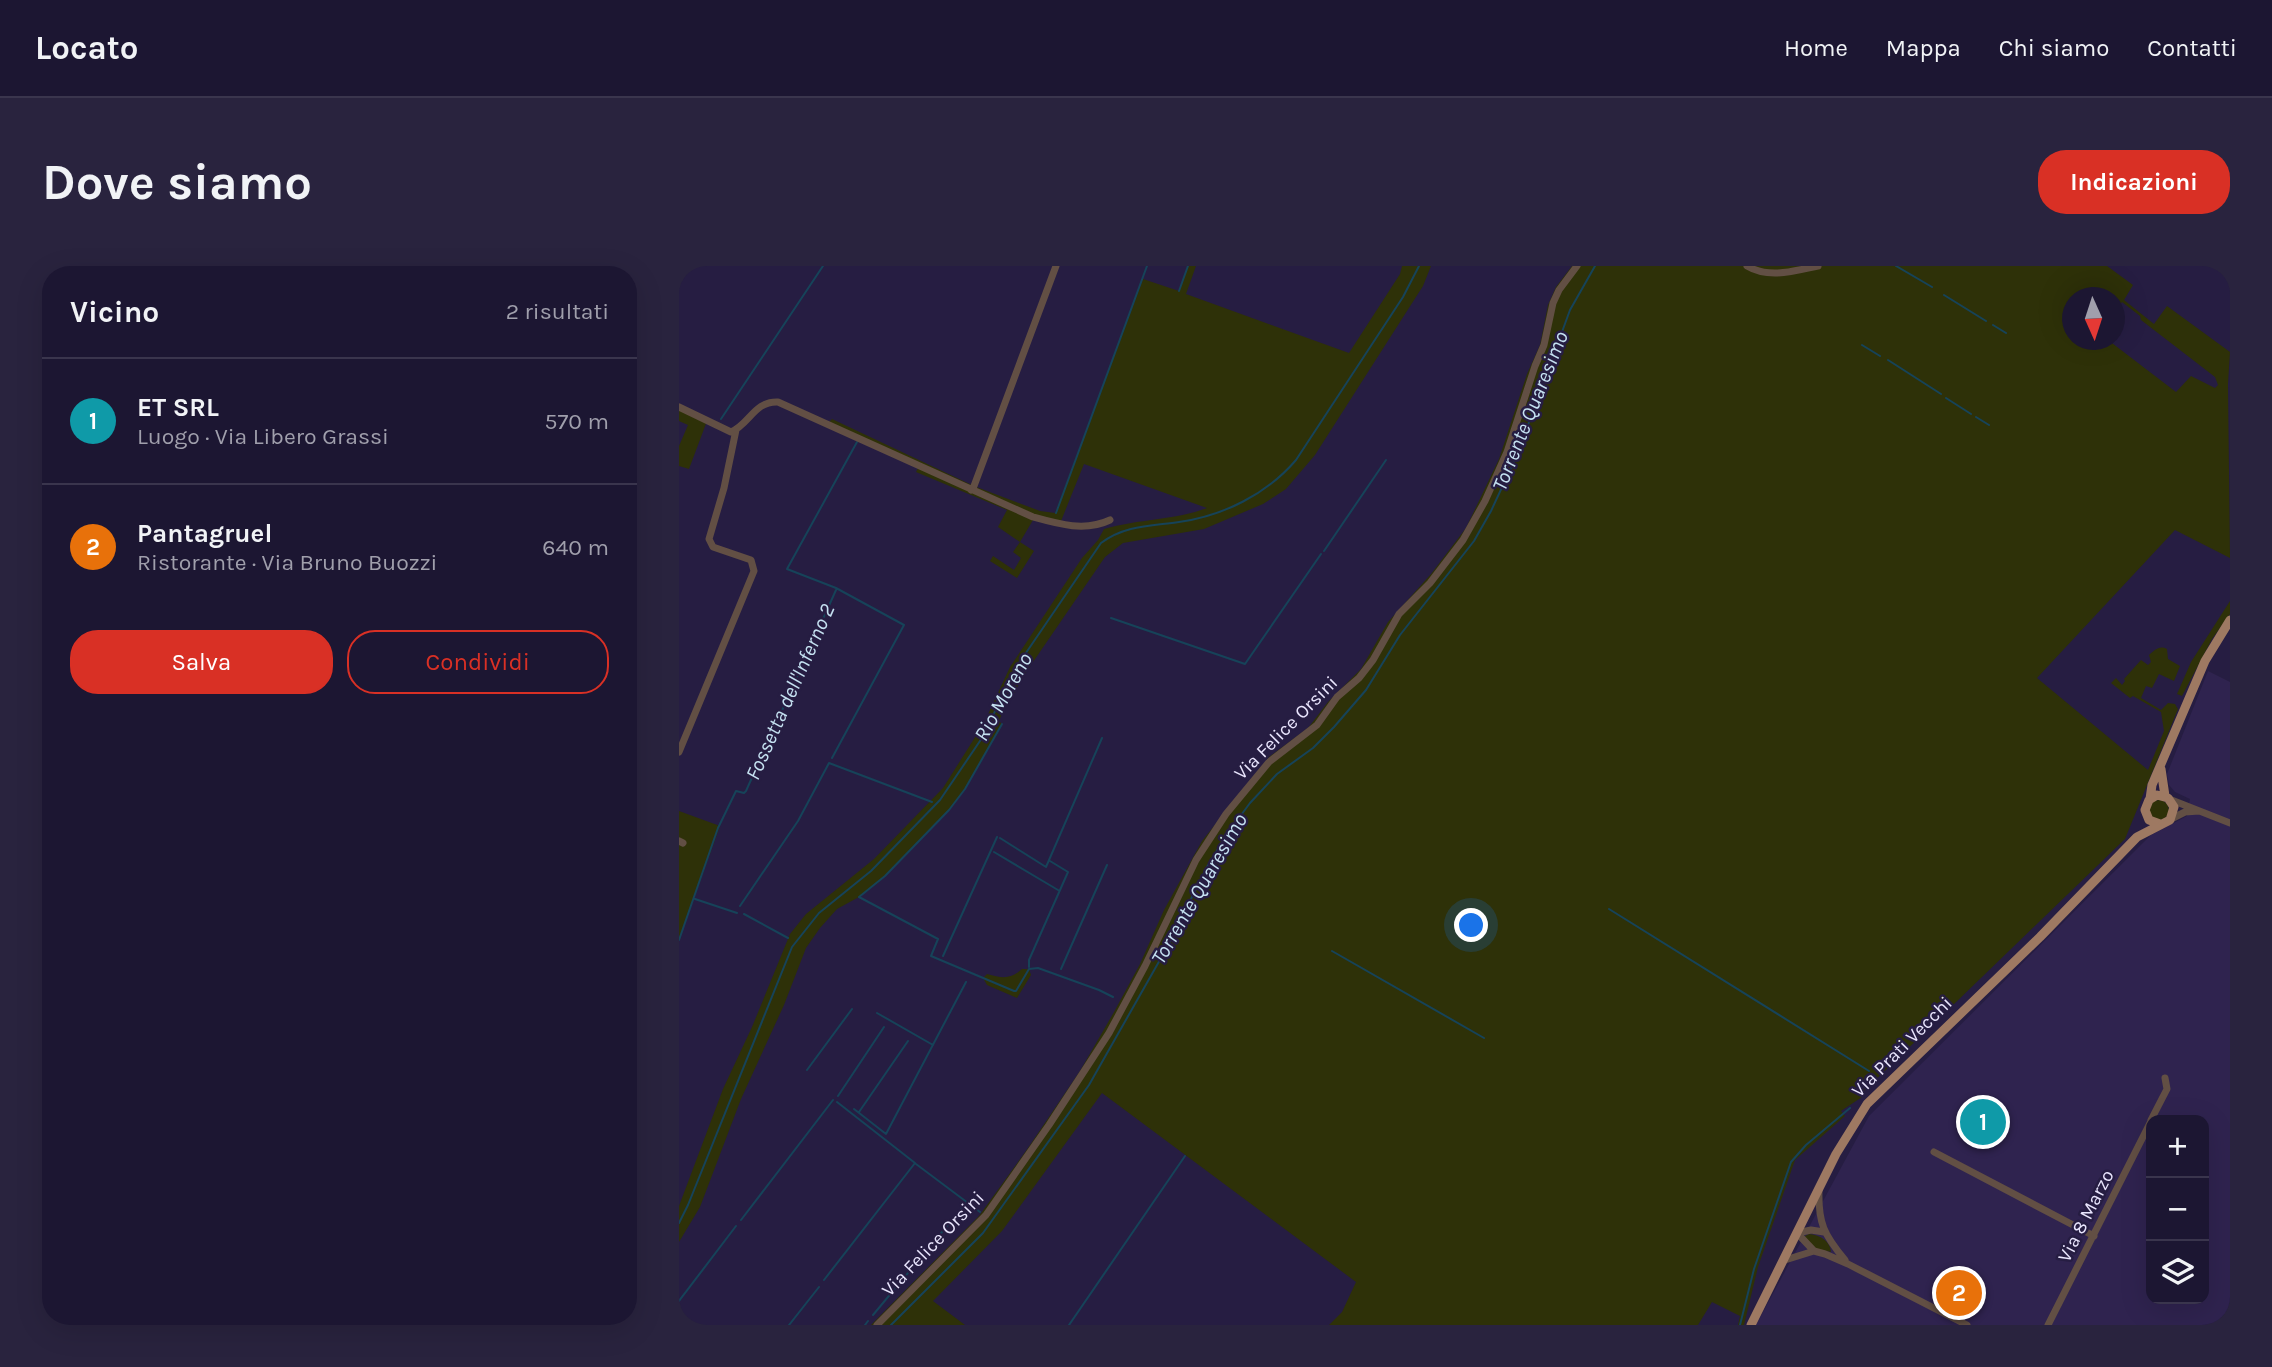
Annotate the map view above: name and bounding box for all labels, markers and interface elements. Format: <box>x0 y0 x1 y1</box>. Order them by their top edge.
text: Locato <box>35 29 138 67</box>
text: Home <box>1784 34 1848 62</box>
text: Mappa <box>1886 34 1961 62</box>
text: Chi siamo <box>1999 34 2109 62</box>
text: Contatti <box>2147 34 2237 62</box>
button: Indicazioni <box>2038 150 2230 214</box>
text: Dove siamo <box>42 154 312 211</box>
north arrow <box>2062 287 2125 350</box>
text: Vicino <box>70 294 159 330</box>
text: 2 risultati <box>506 298 609 325</box>
water label: Torrente Quaresimo <box>1487 327 1573 494</box>
text: ET SRL <box>137 392 219 423</box>
text: 1 <box>89 408 97 435</box>
text: 570 m <box>545 408 609 435</box>
text: Luogo · Via Libero Grassi <box>137 423 389 450</box>
text: Pantagruel <box>137 518 272 549</box>
text: 2 <box>86 534 100 561</box>
text: 640 m <box>542 534 609 561</box>
text: Ristorante · Via Bruno Buozzi <box>137 549 437 576</box>
water label: Fossetta dell'Inferno 2 <box>740 600 840 784</box>
button: Salva <box>70 630 333 694</box>
button: Condividi <box>347 630 609 694</box>
water label: Rio Moreno <box>969 648 1037 745</box>
street label: Via Felice Orsini <box>1230 672 1342 784</box>
water label: Torrente Quaresimo <box>1146 809 1252 969</box>
your location <box>1454 908 1488 942</box>
street label: Via Prati Vecchi <box>1847 992 1957 1102</box>
pin: 1 <box>1960 1096 2006 1148</box>
map controls <box>2146 1115 2209 1304</box>
button: + <box>2146 1115 2209 1178</box>
street label: Via 8 Marzo <box>2053 1166 2119 1266</box>
button: − <box>2146 1178 2209 1241</box>
street label: Via Felice Orsini <box>877 1187 989 1301</box>
button: layers <box>2146 1241 2209 1304</box>
pin: 2 <box>1936 1267 1982 1319</box>

